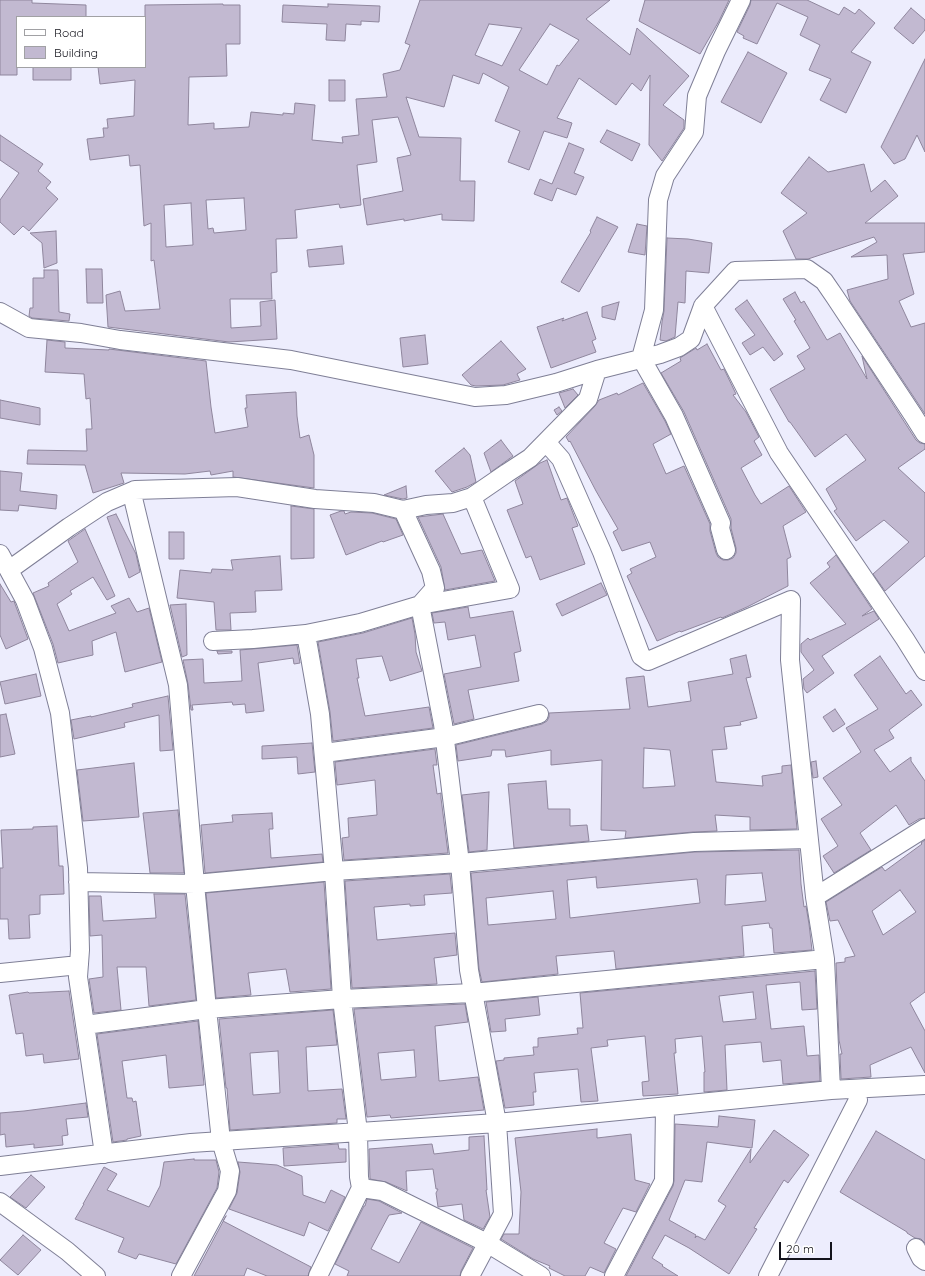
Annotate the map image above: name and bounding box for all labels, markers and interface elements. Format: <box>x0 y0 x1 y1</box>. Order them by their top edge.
legend <box>16 16 146 68</box>
text: Road <box>54 25 84 40</box>
text: Building <box>54 45 98 60</box>
scale bar <box>781 1234 834 1260</box>
text: 20 m <box>786 1241 814 1256</box>

